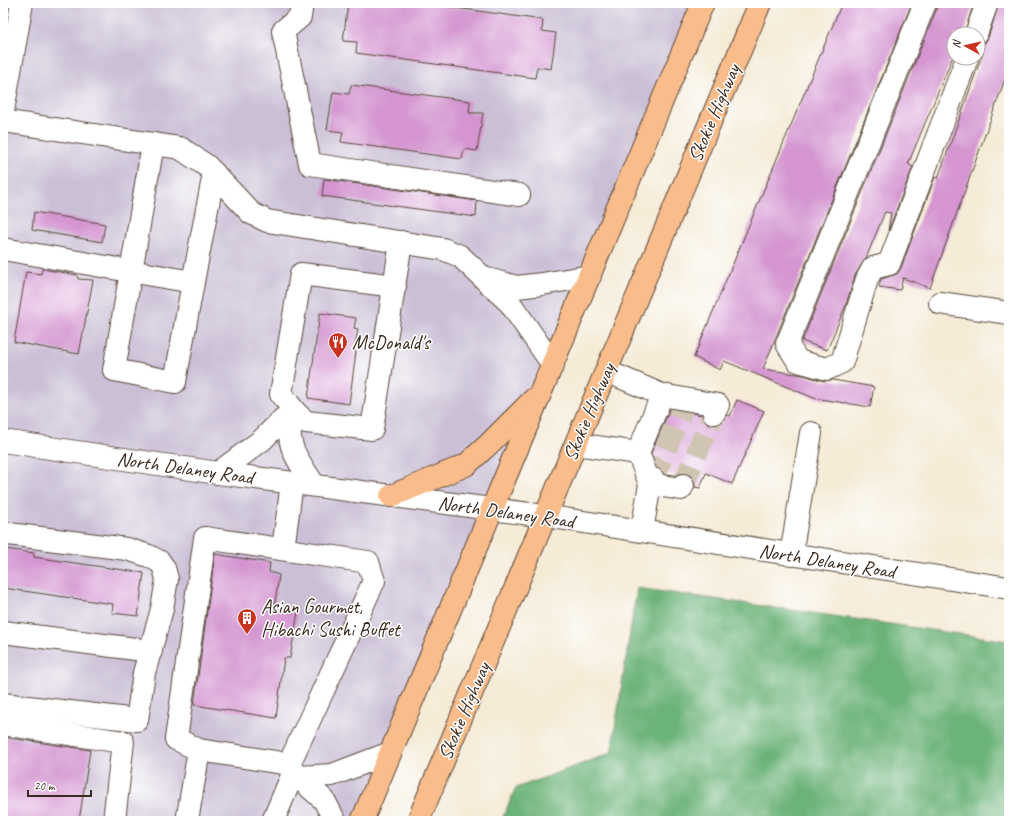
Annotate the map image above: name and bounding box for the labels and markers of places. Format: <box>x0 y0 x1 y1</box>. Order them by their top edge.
place label: McDonald's <box>352 330 432 355</box>
restaurant icon: McDonald's <box>327 331 349 359</box>
place label: Asian Gourmet, Hibachi Sushi Buffet <box>261 594 402 642</box>
building icon: Asian Gourmet, Hibachi Sushi Buffet <box>236 607 258 635</box>

